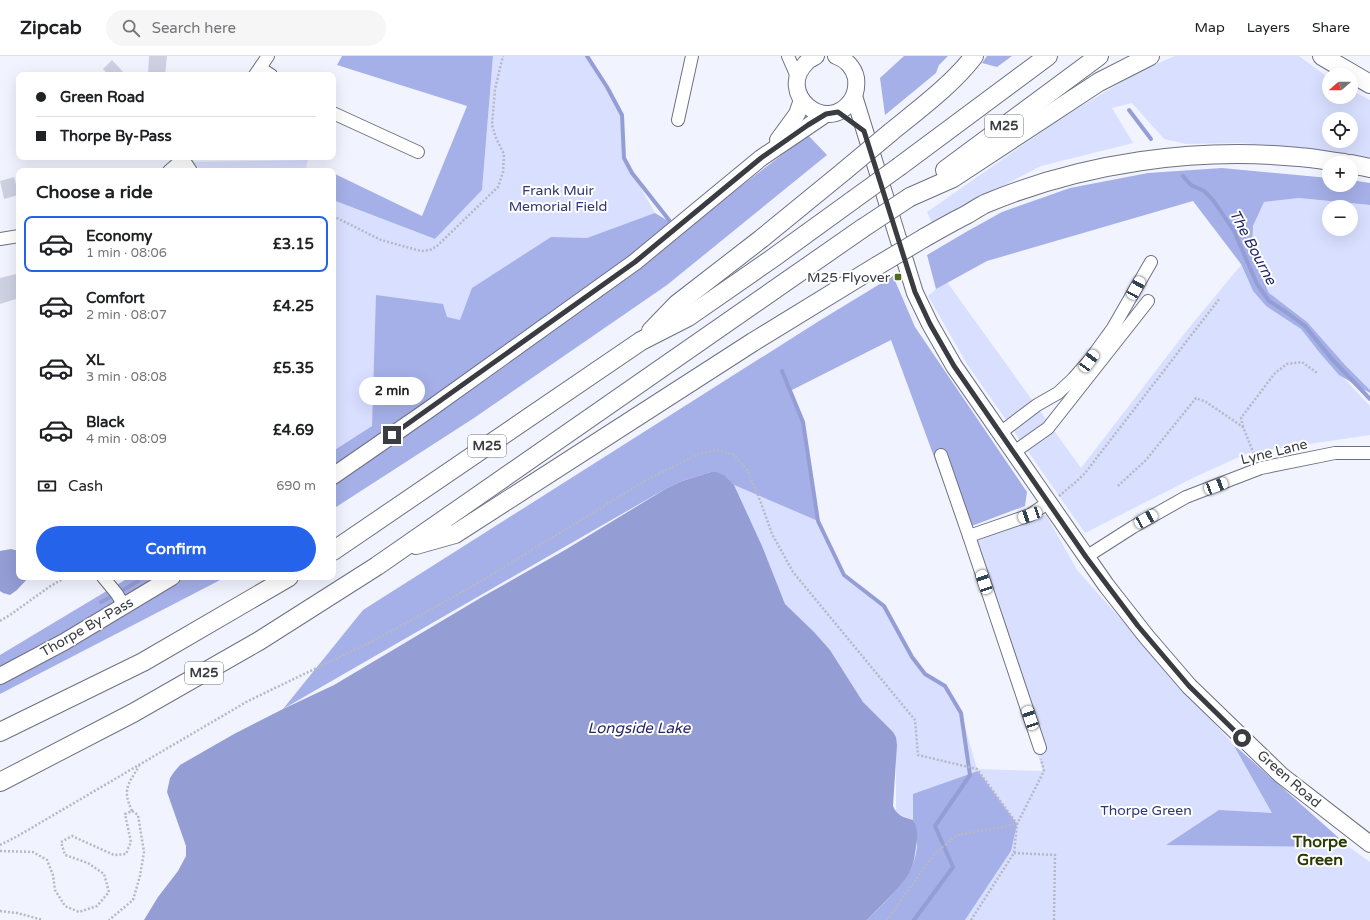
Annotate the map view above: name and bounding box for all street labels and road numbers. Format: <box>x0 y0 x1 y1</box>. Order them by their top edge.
road number: M25 <box>985 115 1023 137</box>
road number: M25 <box>468 435 506 457</box>
street label: Lyne Lane <box>1239 436 1309 468</box>
street label: Thorpe By-Pass <box>38 593 137 660</box>
road number: M25 <box>185 662 223 684</box>
street label: Green Road <box>1254 747 1324 811</box>

